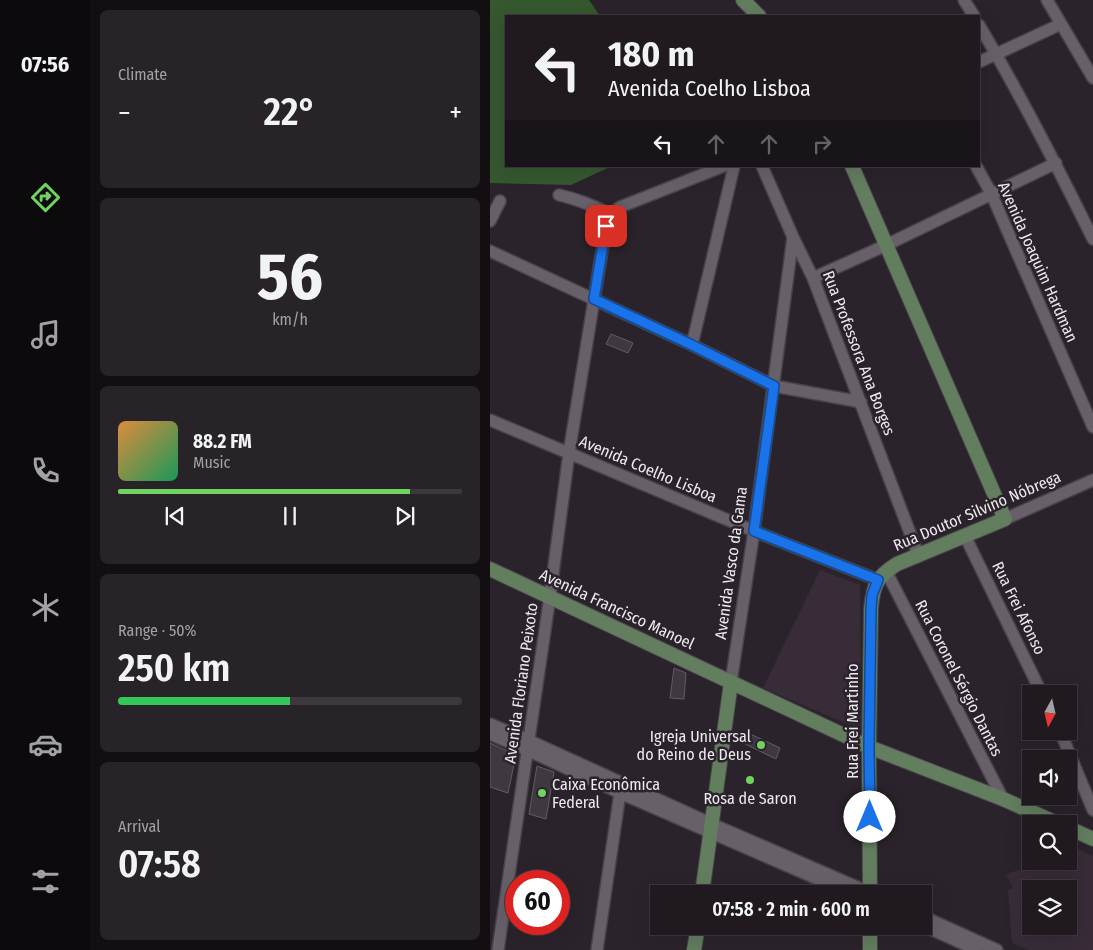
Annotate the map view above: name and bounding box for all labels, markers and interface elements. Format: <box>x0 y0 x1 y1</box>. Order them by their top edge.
text: 180 m <box>608 33 694 75</box>
icon: left <box>525 35 590 100</box>
text: 07:56 <box>21 51 69 78</box>
text: Climate <box>118 65 167 84</box>
text: Avenida Coelho Lisboa <box>608 75 811 102</box>
text: 22° <box>264 89 316 135</box>
text: − <box>118 96 131 129</box>
text: + <box>449 96 462 129</box>
icon: left <box>649 130 677 158</box>
icon: ahead <box>702 130 730 158</box>
icon: ahead <box>755 130 783 158</box>
icon: right <box>808 130 836 158</box>
street label: Avenida Joaquim Hardman <box>994 179 1082 345</box>
icon: directions <box>28 180 63 215</box>
pin <box>585 205 627 247</box>
icon: arrive <box>592 212 620 240</box>
text: 56 <box>257 238 323 316</box>
street label: Rua Professora Ana Borges <box>819 268 899 438</box>
text: km/h <box>272 310 308 329</box>
icon: music <box>28 317 63 352</box>
text: 88.2 FM <box>193 430 252 453</box>
street label: Avenida Coelho Lisboa <box>576 431 720 507</box>
icon: phone <box>28 453 63 488</box>
text: Music <box>193 453 230 472</box>
street label: Rua Doutor Silvino Nóbrega <box>890 467 1064 555</box>
street label: Avenida Vasco da Gama <box>711 485 751 641</box>
icon: previous <box>161 502 189 530</box>
icon: pause <box>276 502 304 530</box>
icon: next <box>391 502 419 530</box>
street label: Rua Frei Afonso <box>988 558 1050 658</box>
street label: Avenida Francisco Manoel <box>537 565 697 653</box>
icon: climate <box>28 590 63 625</box>
street label: Rua Coronel Sérgio Dantas <box>911 597 1007 759</box>
street label: Avenida Floriano Peixoto <box>500 601 542 765</box>
text: Range · 50% <box>118 621 197 640</box>
text: 250 km <box>118 645 230 691</box>
street label: Rua Frei Martinho <box>843 663 862 779</box>
north arrow <box>1022 685 1078 740</box>
map controls <box>1022 685 1077 935</box>
icon: car <box>28 727 63 762</box>
place label: Igreja Universal do Reino de Deus <box>637 727 751 764</box>
marker: Igreja Universal do Reino de Deus <box>755 739 767 751</box>
button: sound <box>1022 750 1077 805</box>
marker: Rosa de Saron <box>744 774 756 786</box>
place label: Caixa Econômica Federal <box>552 775 660 812</box>
marker: Caixa Econômica Federal <box>536 787 548 799</box>
place label: Rosa de Saron <box>703 789 797 808</box>
position arrow <box>843 790 895 842</box>
button: search <box>1022 815 1077 870</box>
text: Arrival <box>118 817 160 836</box>
text: 07:58 <box>118 841 201 887</box>
icon: filters <box>28 864 63 899</box>
speed limit sign: 60 <box>505 870 570 935</box>
button: layers <box>1022 880 1077 935</box>
text: 07:58 · 2 min · 600 m <box>712 898 870 921</box>

